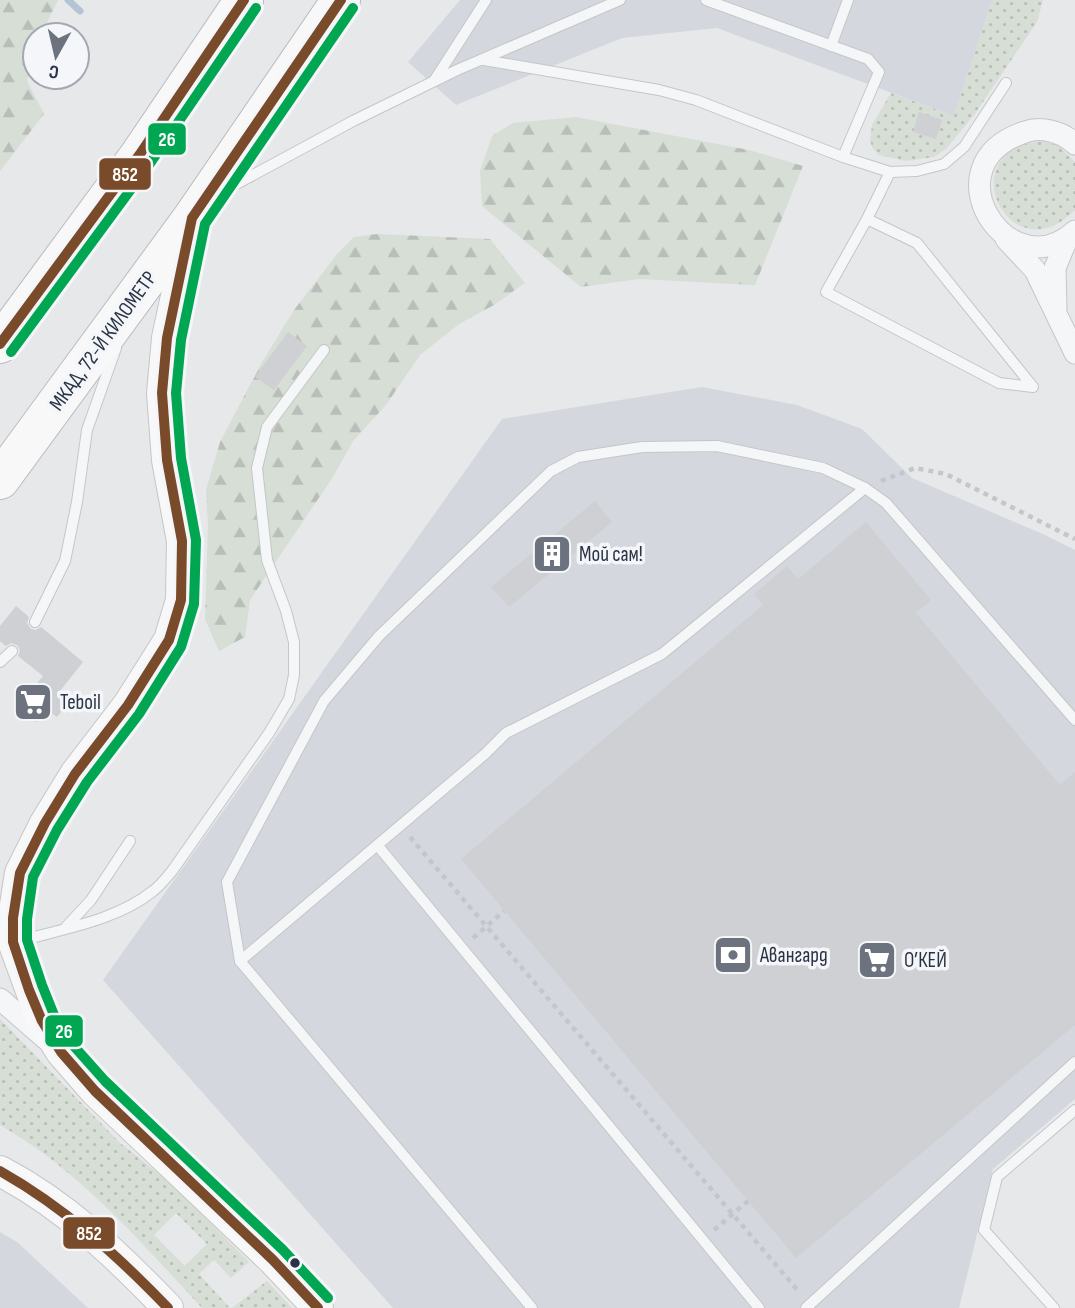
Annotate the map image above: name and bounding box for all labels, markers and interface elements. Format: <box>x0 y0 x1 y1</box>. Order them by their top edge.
north arrow <box>21 21 91 91</box>
text: С <box>47 59 60 83</box>
line badge: 26 <box>147 122 187 156</box>
text: 26 <box>158 129 176 152</box>
line badge: 852 <box>98 157 152 191</box>
text: 852 <box>112 164 138 187</box>
street label: МКАД, 72-Й КИЛОМЕТР <box>44 266 162 416</box>
building icon: Мой сам! <box>531 533 573 575</box>
place label: Мой сам! <box>579 542 643 567</box>
supermarket icon: Teboil <box>12 681 54 723</box>
place label: Teboil <box>60 690 101 715</box>
bank icon: Авангард <box>712 934 754 976</box>
supermarket icon: О’КЕЙ <box>856 939 898 981</box>
place label: Авангард <box>759 943 828 968</box>
place label: О’КЕЙ <box>904 948 947 973</box>
line badge: 26 <box>44 1014 84 1048</box>
text: 26 <box>55 1021 73 1044</box>
line badge: 852 <box>62 1216 116 1250</box>
text: 852 <box>76 1223 102 1246</box>
unlabelled marker <box>288 1256 302 1270</box>

